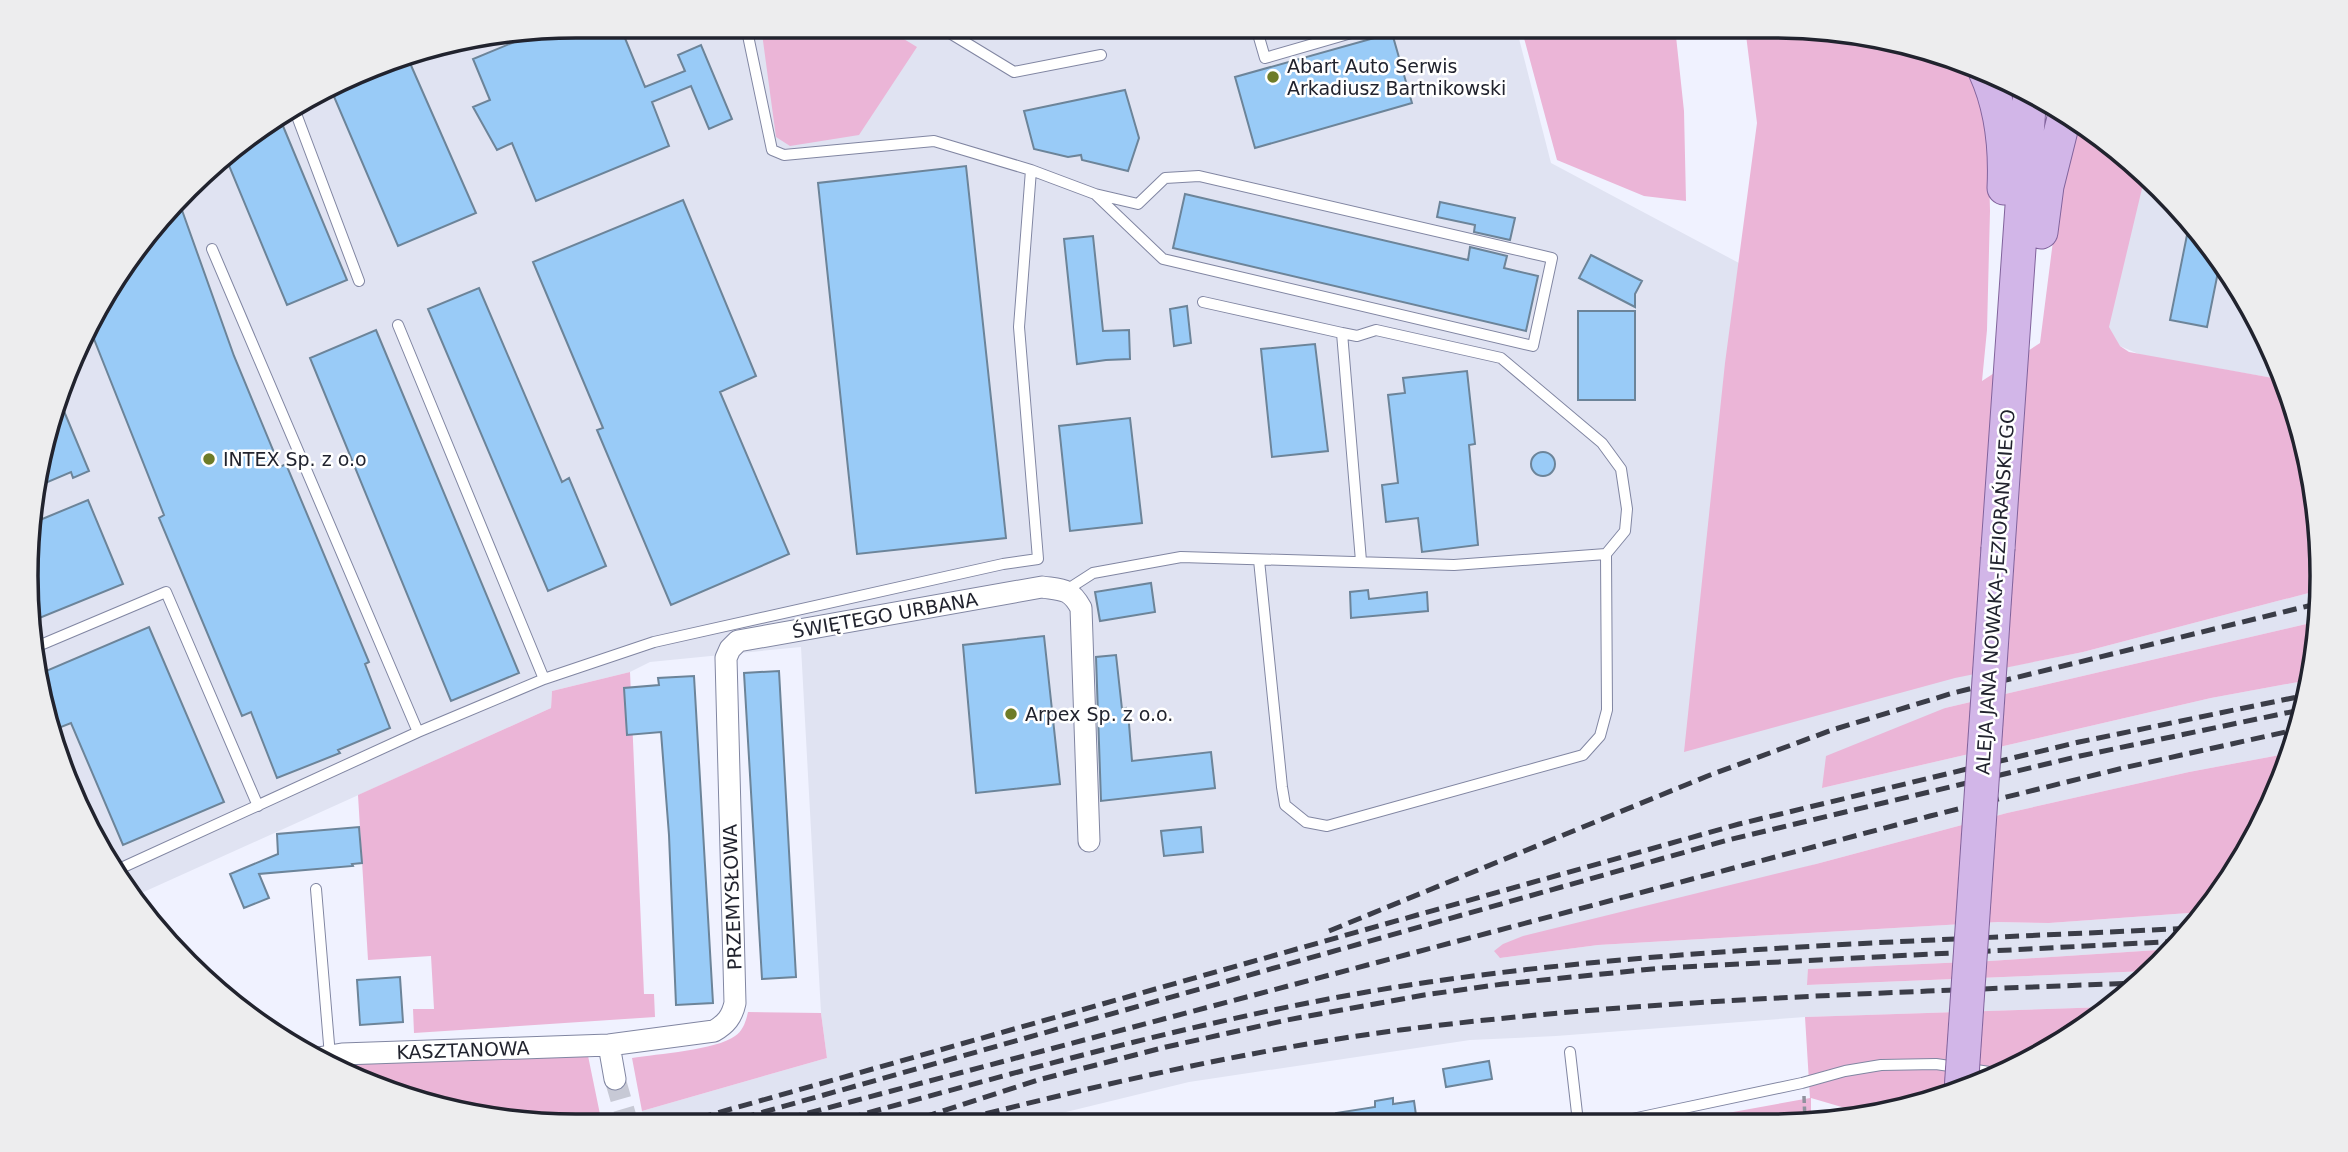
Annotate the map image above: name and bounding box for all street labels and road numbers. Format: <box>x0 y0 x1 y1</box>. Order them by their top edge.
street label: ALEJA JANA NOWAKA-JEZIORAŃSKIEGO <box>1971 408 2019 776</box>
street label: ŚWIĘTEGO URBANA <box>790 587 980 642</box>
street label: PRZEMYSŁOWA <box>718 824 746 970</box>
street label: KASZTANOWA <box>396 1037 530 1063</box>

